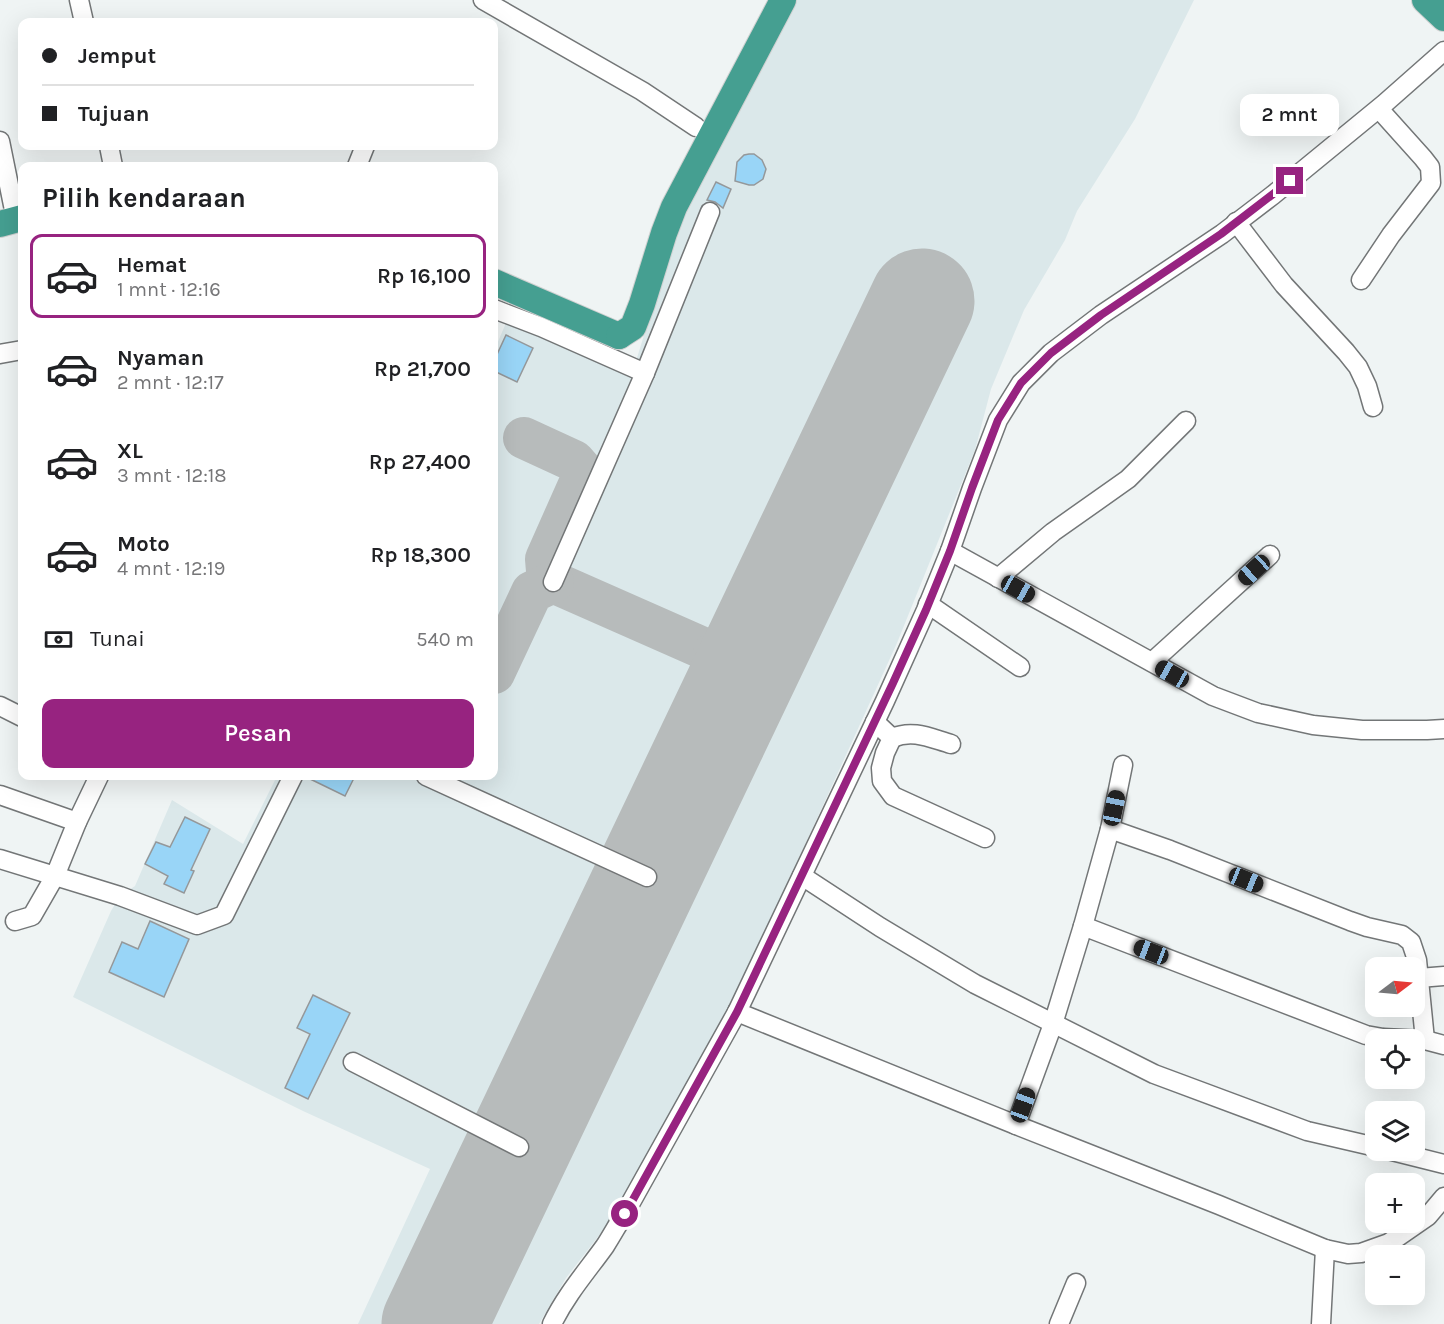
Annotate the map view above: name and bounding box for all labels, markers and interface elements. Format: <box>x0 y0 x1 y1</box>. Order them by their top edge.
text: Jemput <box>78 43 156 69</box>
callout: 2 mnt <box>1240 94 1340 136</box>
text: Tujuan <box>78 101 149 127</box>
text: 2 mnt <box>1262 103 1317 126</box>
route end <box>1276 167 1303 194</box>
text: Pilih kendaraan <box>42 182 246 214</box>
icon: car <box>45 249 99 303</box>
text: Hemat <box>117 252 187 278</box>
text: Rp 16,100 <box>377 263 471 289</box>
text: 1 mnt · 12:16 <box>117 278 221 301</box>
icon: car <box>45 342 99 396</box>
text: Nyaman <box>117 345 204 371</box>
text: Rp 21,700 <box>374 356 471 382</box>
text: 2 mnt · 12:17 <box>117 371 224 394</box>
icon: car <box>45 435 99 489</box>
text: XL <box>117 438 143 464</box>
text: Rp 27,400 <box>369 449 471 475</box>
text: 3 mnt · 12:18 <box>117 464 227 487</box>
icon: car <box>45 528 99 582</box>
text: Moto <box>117 531 170 557</box>
text: Rp 18,300 <box>370 542 471 568</box>
car <box>1235 551 1273 589</box>
text: 4 mnt · 12:19 <box>117 557 225 580</box>
car <box>998 572 1038 606</box>
icon: cash <box>42 623 75 656</box>
text: Tunai <box>90 626 145 652</box>
text: 540 m <box>416 628 474 651</box>
car <box>1152 657 1192 691</box>
button: Pesan <box>42 699 474 768</box>
car <box>1101 789 1127 827</box>
car <box>1226 865 1266 895</box>
car <box>1131 937 1171 967</box>
north arrow <box>1365 957 1425 1017</box>
map controls <box>1365 957 1425 1305</box>
button: locate <box>1365 1029 1425 1089</box>
car <box>1008 1085 1038 1125</box>
button: layers <box>1365 1101 1425 1161</box>
button: + <box>1365 1173 1425 1233</box>
route start <box>611 1200 638 1227</box>
button: − <box>1365 1245 1425 1305</box>

